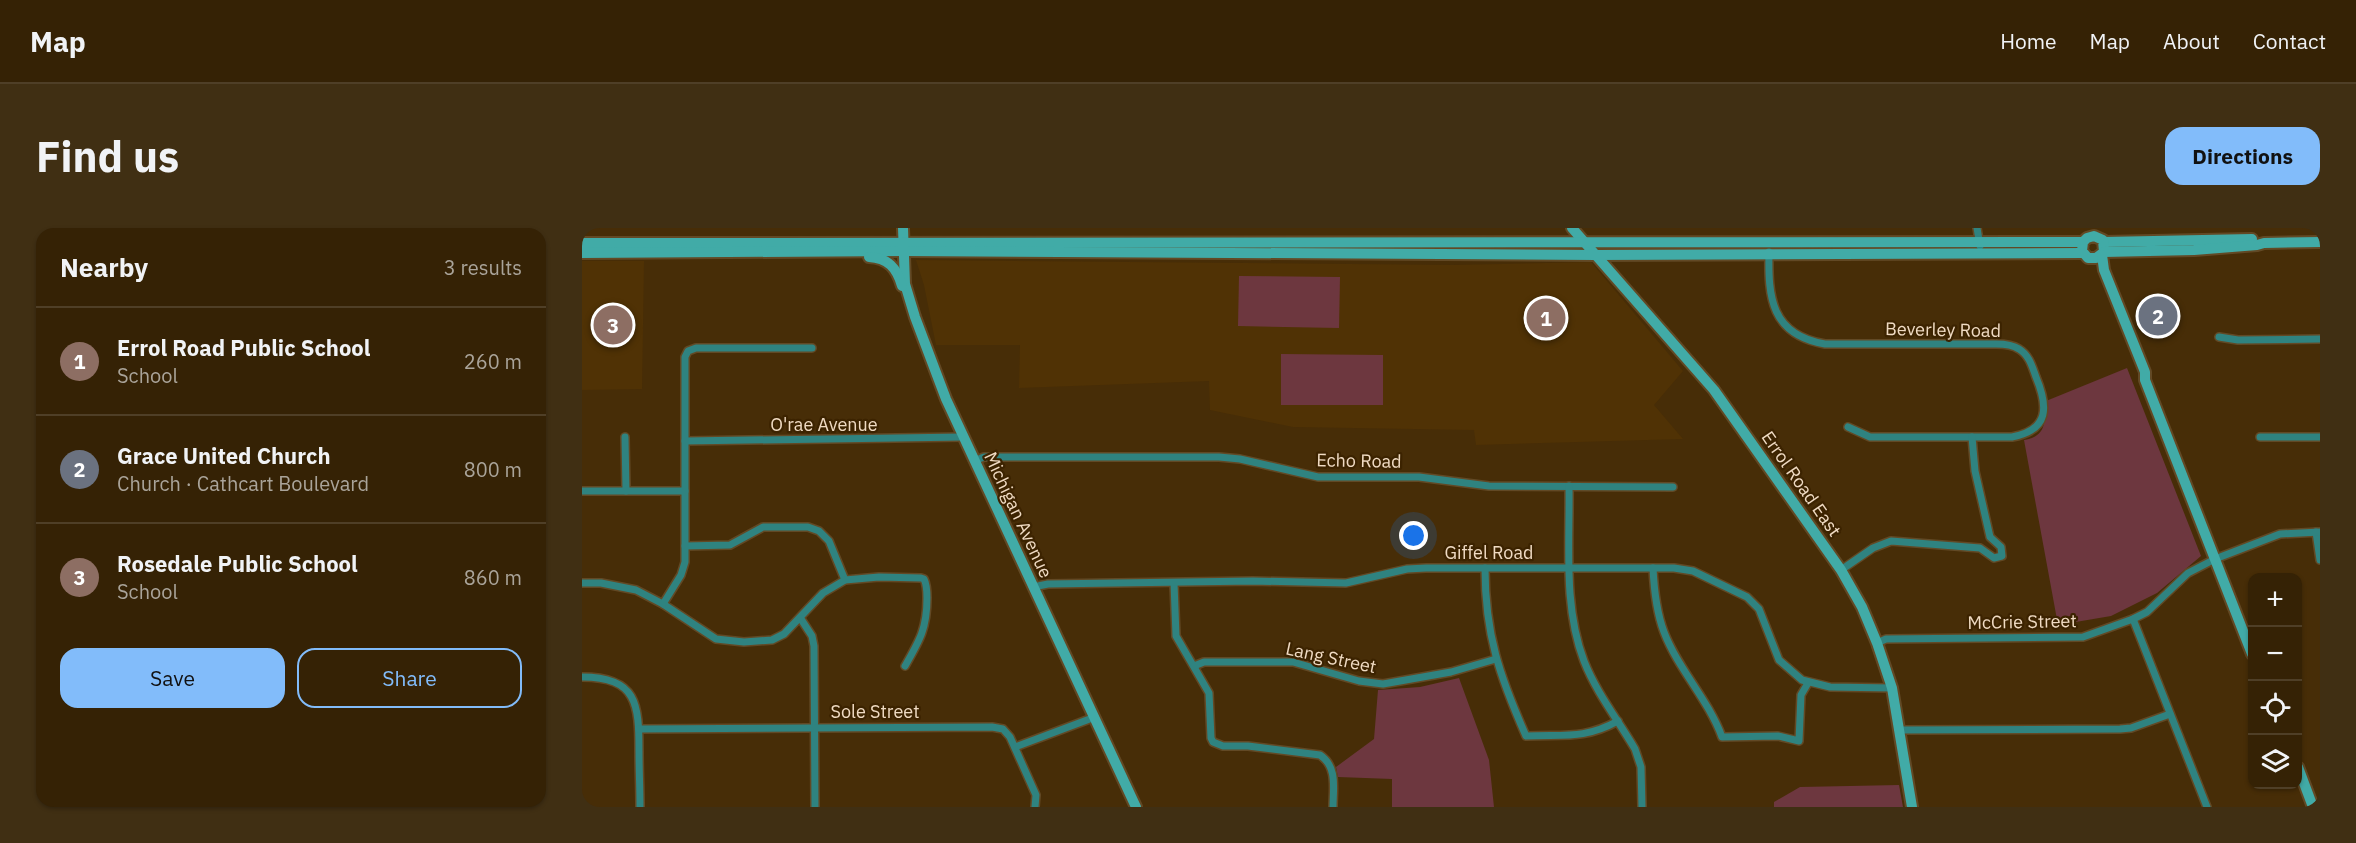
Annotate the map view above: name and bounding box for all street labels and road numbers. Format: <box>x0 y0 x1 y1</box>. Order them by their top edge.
street label: Beverley Road <box>1885 317 2001 342</box>
street label: O'rae Avenue <box>770 413 878 436</box>
street label: Errol Road East <box>1757 427 1846 541</box>
street label: Michigan Avenue <box>979 448 1058 582</box>
street label: Echo Road <box>1316 448 1402 473</box>
street label: Giffel Road <box>1444 541 1534 564</box>
street label: McCrie Street <box>1967 609 2077 634</box>
street label: Lang Street <box>1284 637 1378 678</box>
street label: Sole Street <box>831 700 919 723</box>

